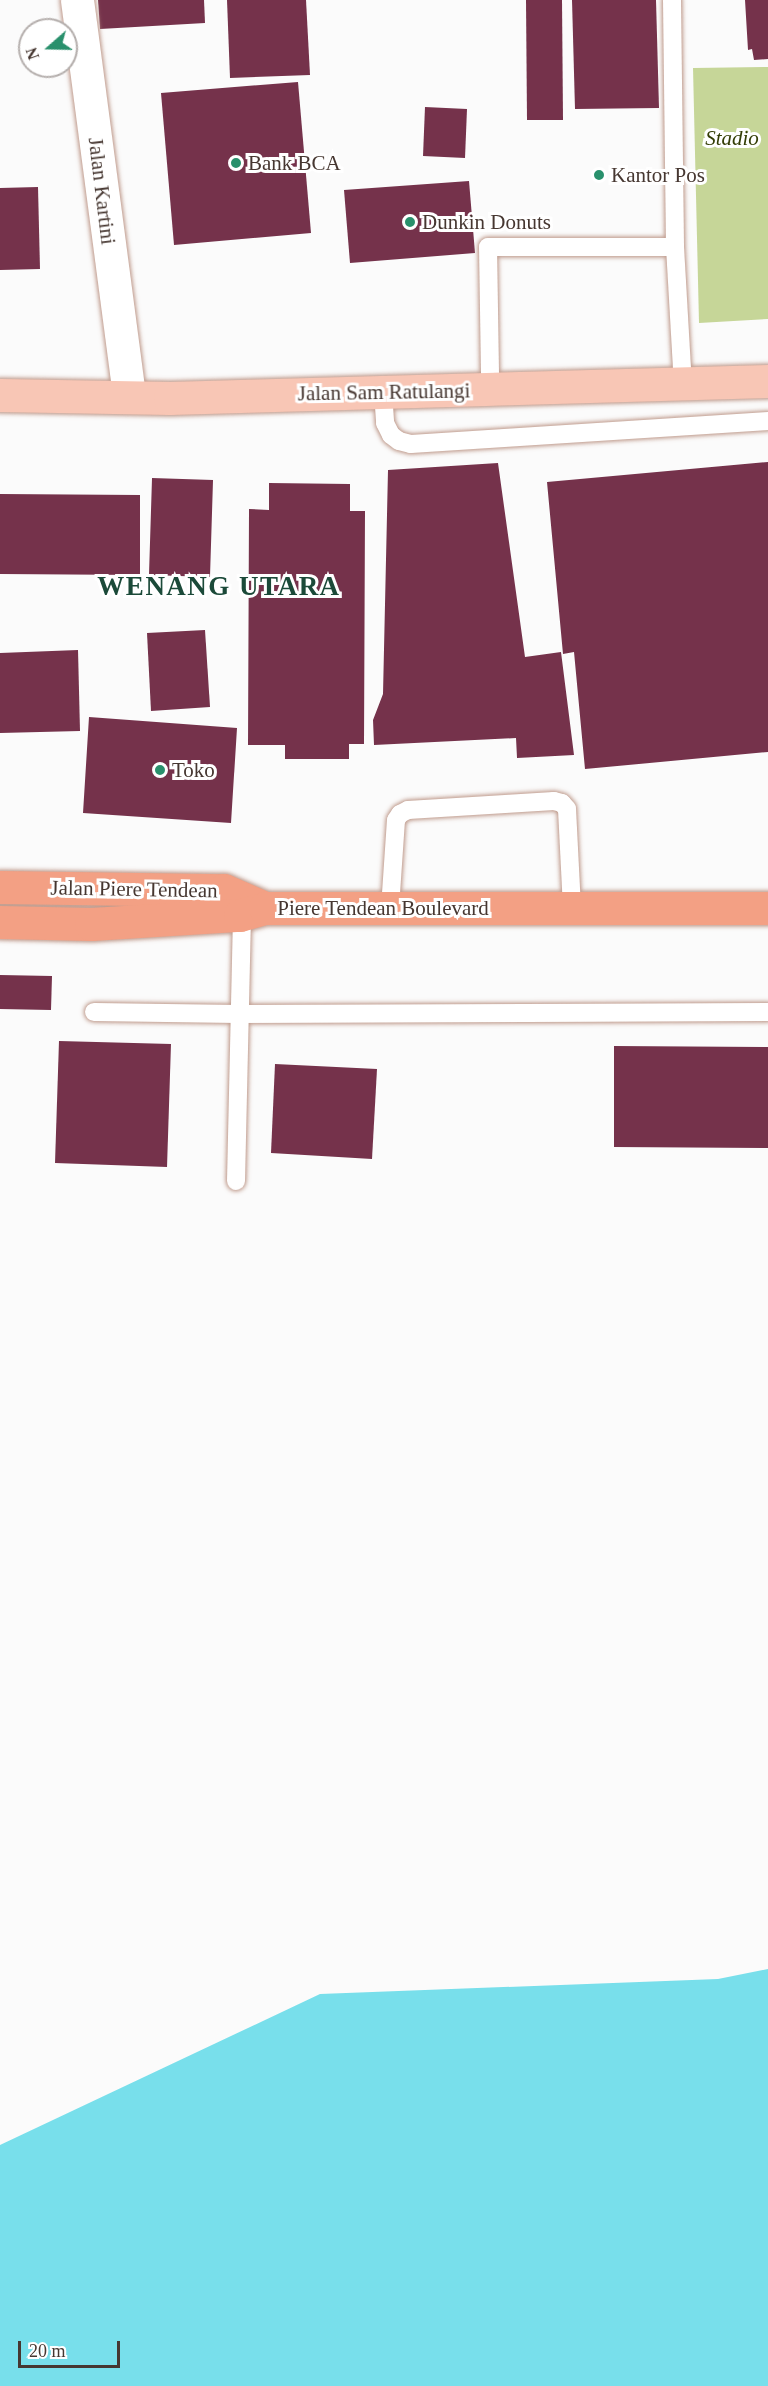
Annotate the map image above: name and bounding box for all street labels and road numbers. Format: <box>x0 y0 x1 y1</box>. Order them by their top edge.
street label: Jalan Kartini <box>83 136 121 246</box>
street label: Jalan Sam Ratulangi <box>297 378 471 406</box>
street label: Jalan Piere Tendean <box>50 875 218 903</box>
street label: Piere Tendean Boulevard <box>277 895 489 921</box>

